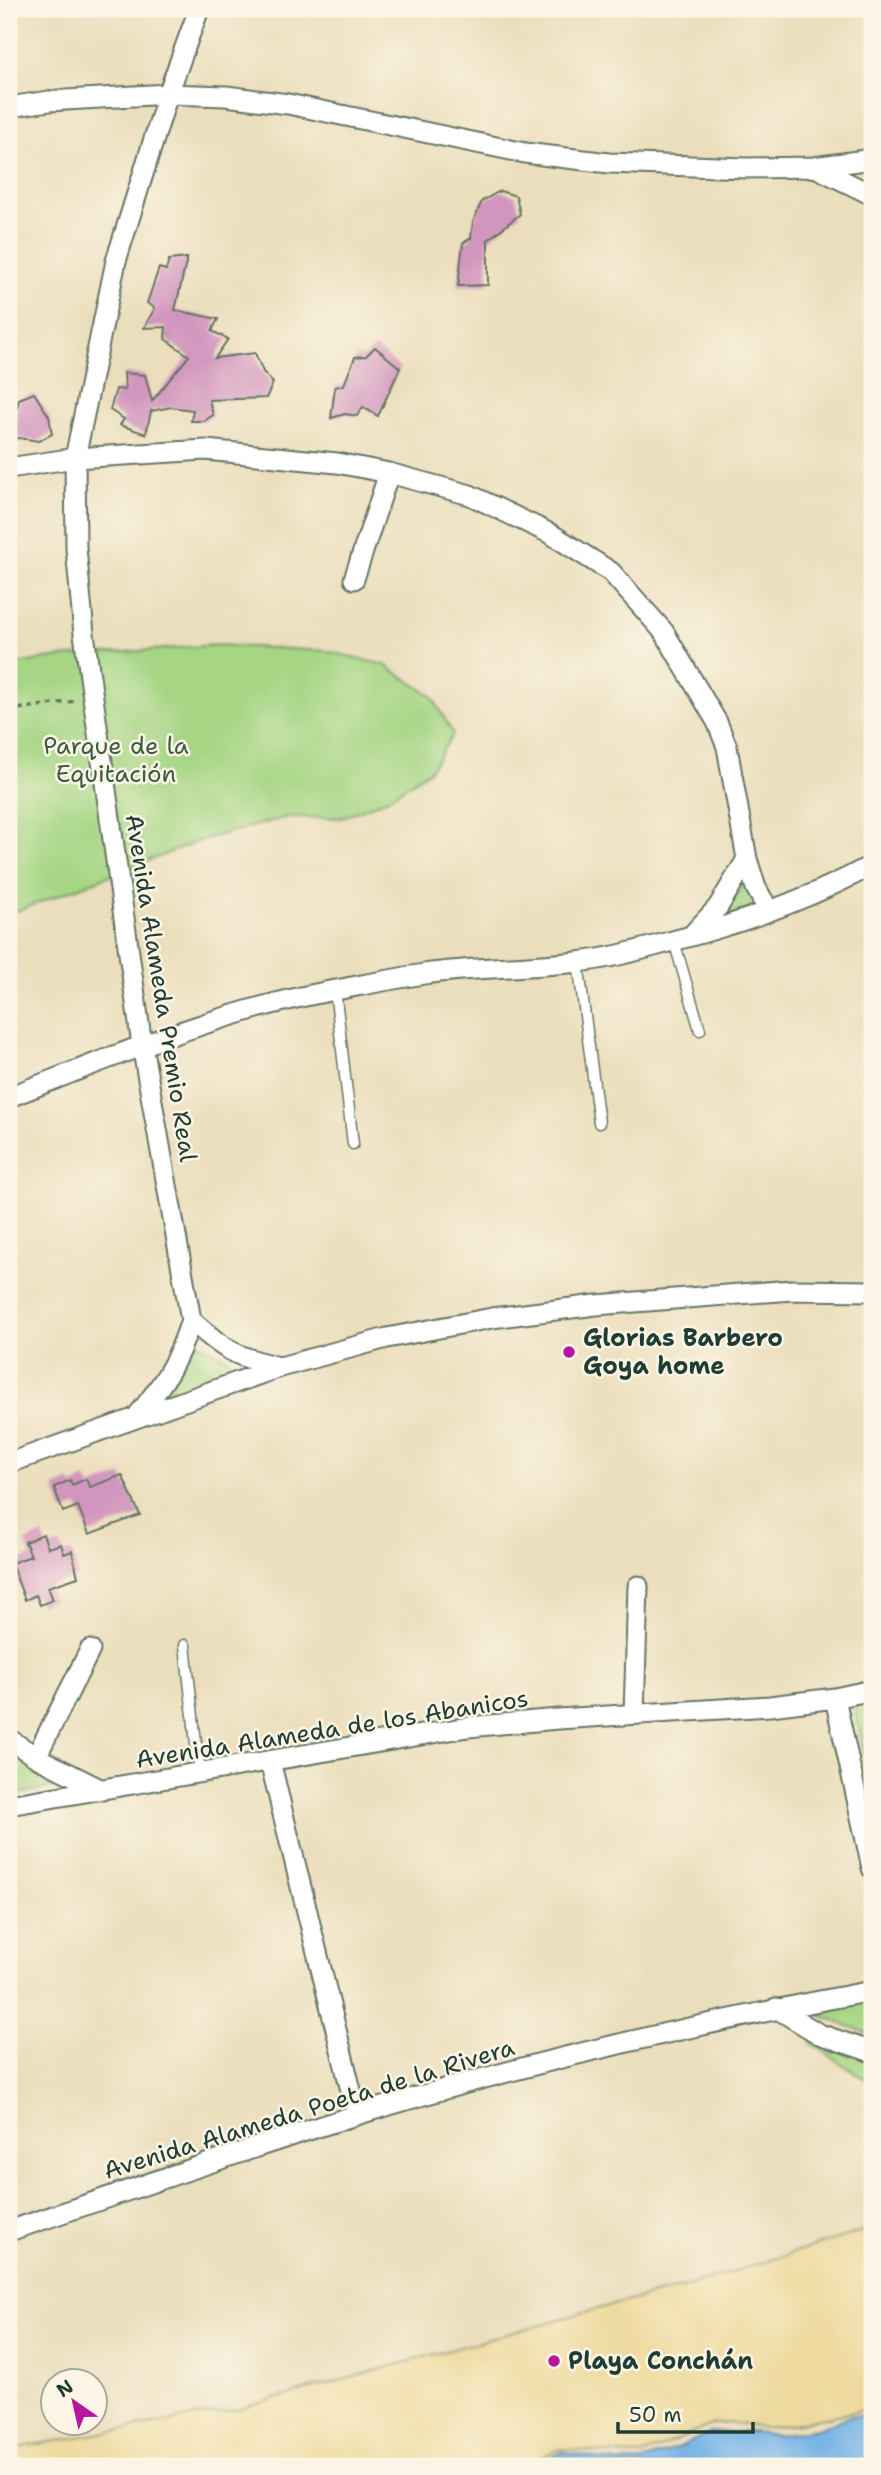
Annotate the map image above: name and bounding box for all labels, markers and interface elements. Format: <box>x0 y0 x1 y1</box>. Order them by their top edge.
park label: Parque de la Equitación <box>43 730 189 790</box>
street label: Avenida Alameda Premio Real <box>118 812 204 1165</box>
place label: Glorias Barbero Goya home <box>583 1322 783 1382</box>
marker: Glorias Barbero Goya home <box>561 1344 577 1360</box>
street label: Avenida Alameda de los Abanicos <box>134 1682 530 1776</box>
street label: Avenida Alameda Poeta de la Rivera <box>100 2031 518 2187</box>
place label: Playa Conchán <box>568 2345 753 2377</box>
marker: Playa Conchán <box>546 2353 562 2369</box>
north arrow <box>38 2366 108 2436</box>
text: N <box>52 2374 78 2403</box>
scale bar <box>618 2391 753 2435</box>
text: 50 m <box>629 2401 682 2429</box>

